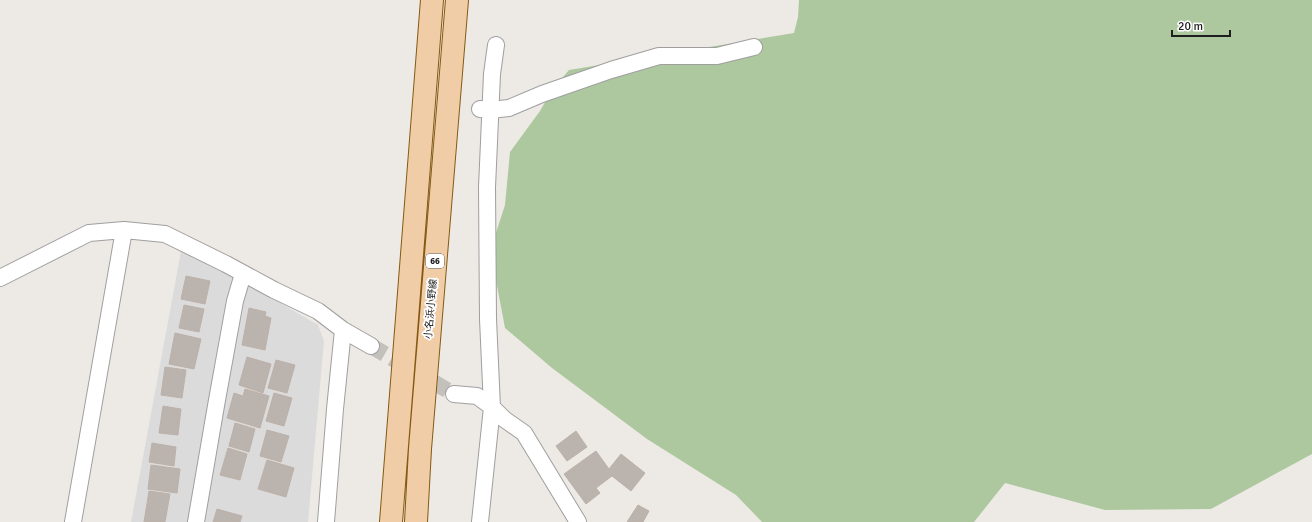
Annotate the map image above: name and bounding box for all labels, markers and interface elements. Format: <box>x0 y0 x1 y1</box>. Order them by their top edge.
scale bar <box>1172 12 1230 38</box>
text: 20 m <box>1178 19 1203 34</box>
road number: 66 <box>426 254 444 268</box>
street label: 小名浜小野線 <box>422 279 440 339</box>

